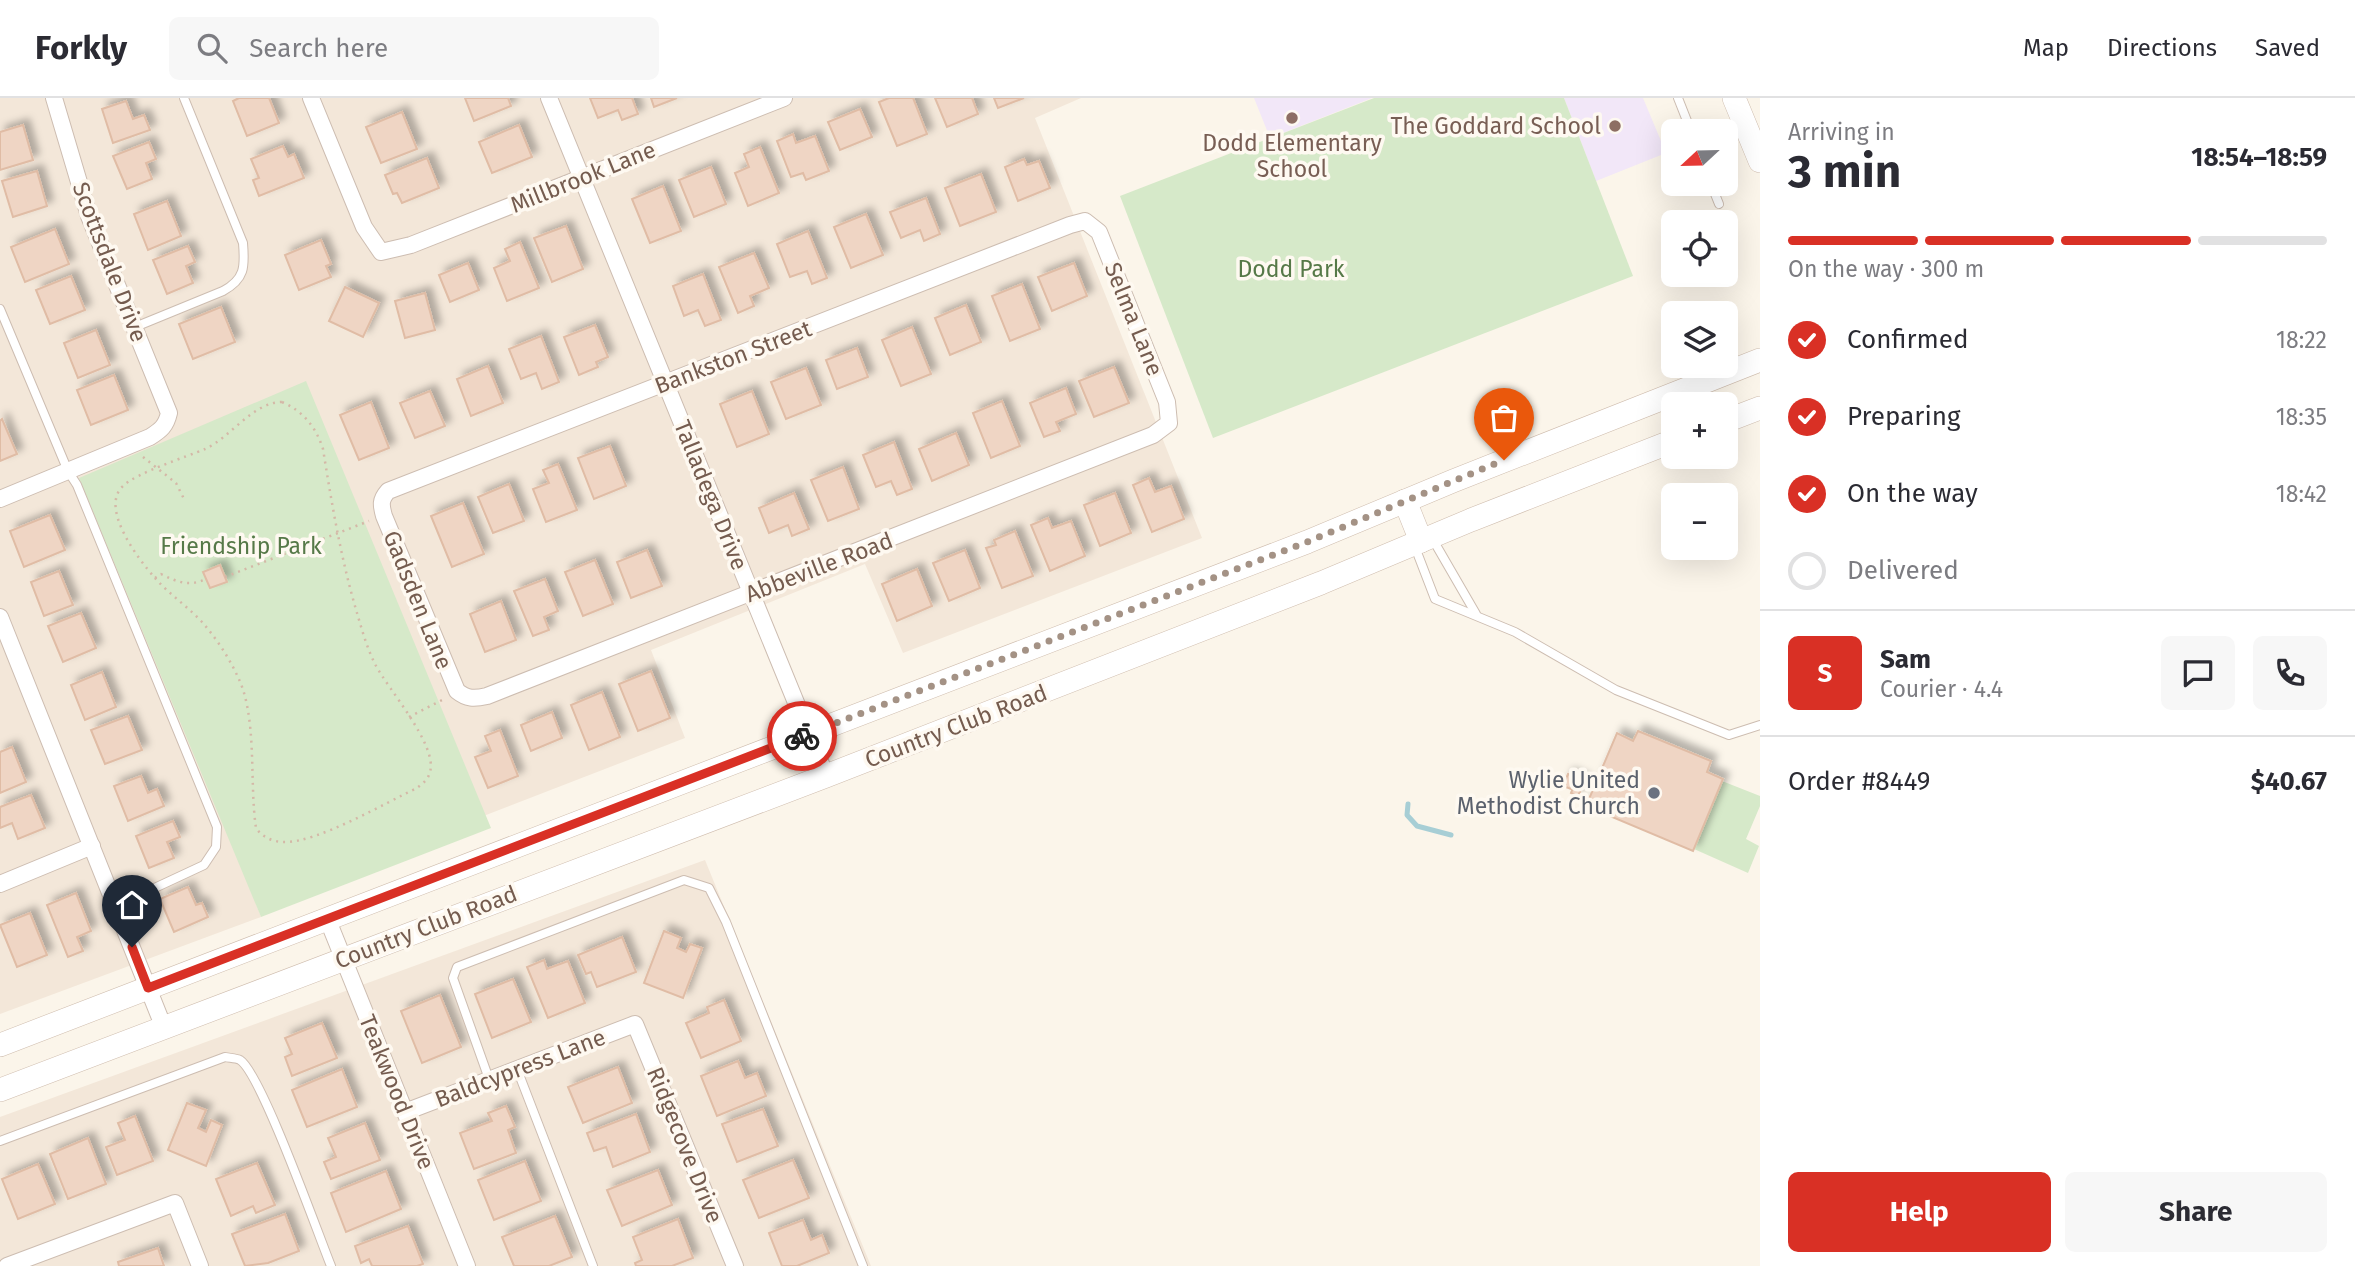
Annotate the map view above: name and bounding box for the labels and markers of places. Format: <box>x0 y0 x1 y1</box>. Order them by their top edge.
marker: Dodd Elementary School <box>1284 110 1300 126</box>
place label: The Goddard School <box>1390 112 1601 140</box>
marker: The Goddard School <box>1607 118 1623 134</box>
place label: Dodd Elementary School <box>1202 129 1383 183</box>
pin <box>1474 388 1534 460</box>
place label: Wylie United Methodist Church <box>1457 766 1640 820</box>
marker: Wylie United Methodist Church <box>1646 785 1662 801</box>
pin <box>102 875 162 947</box>

